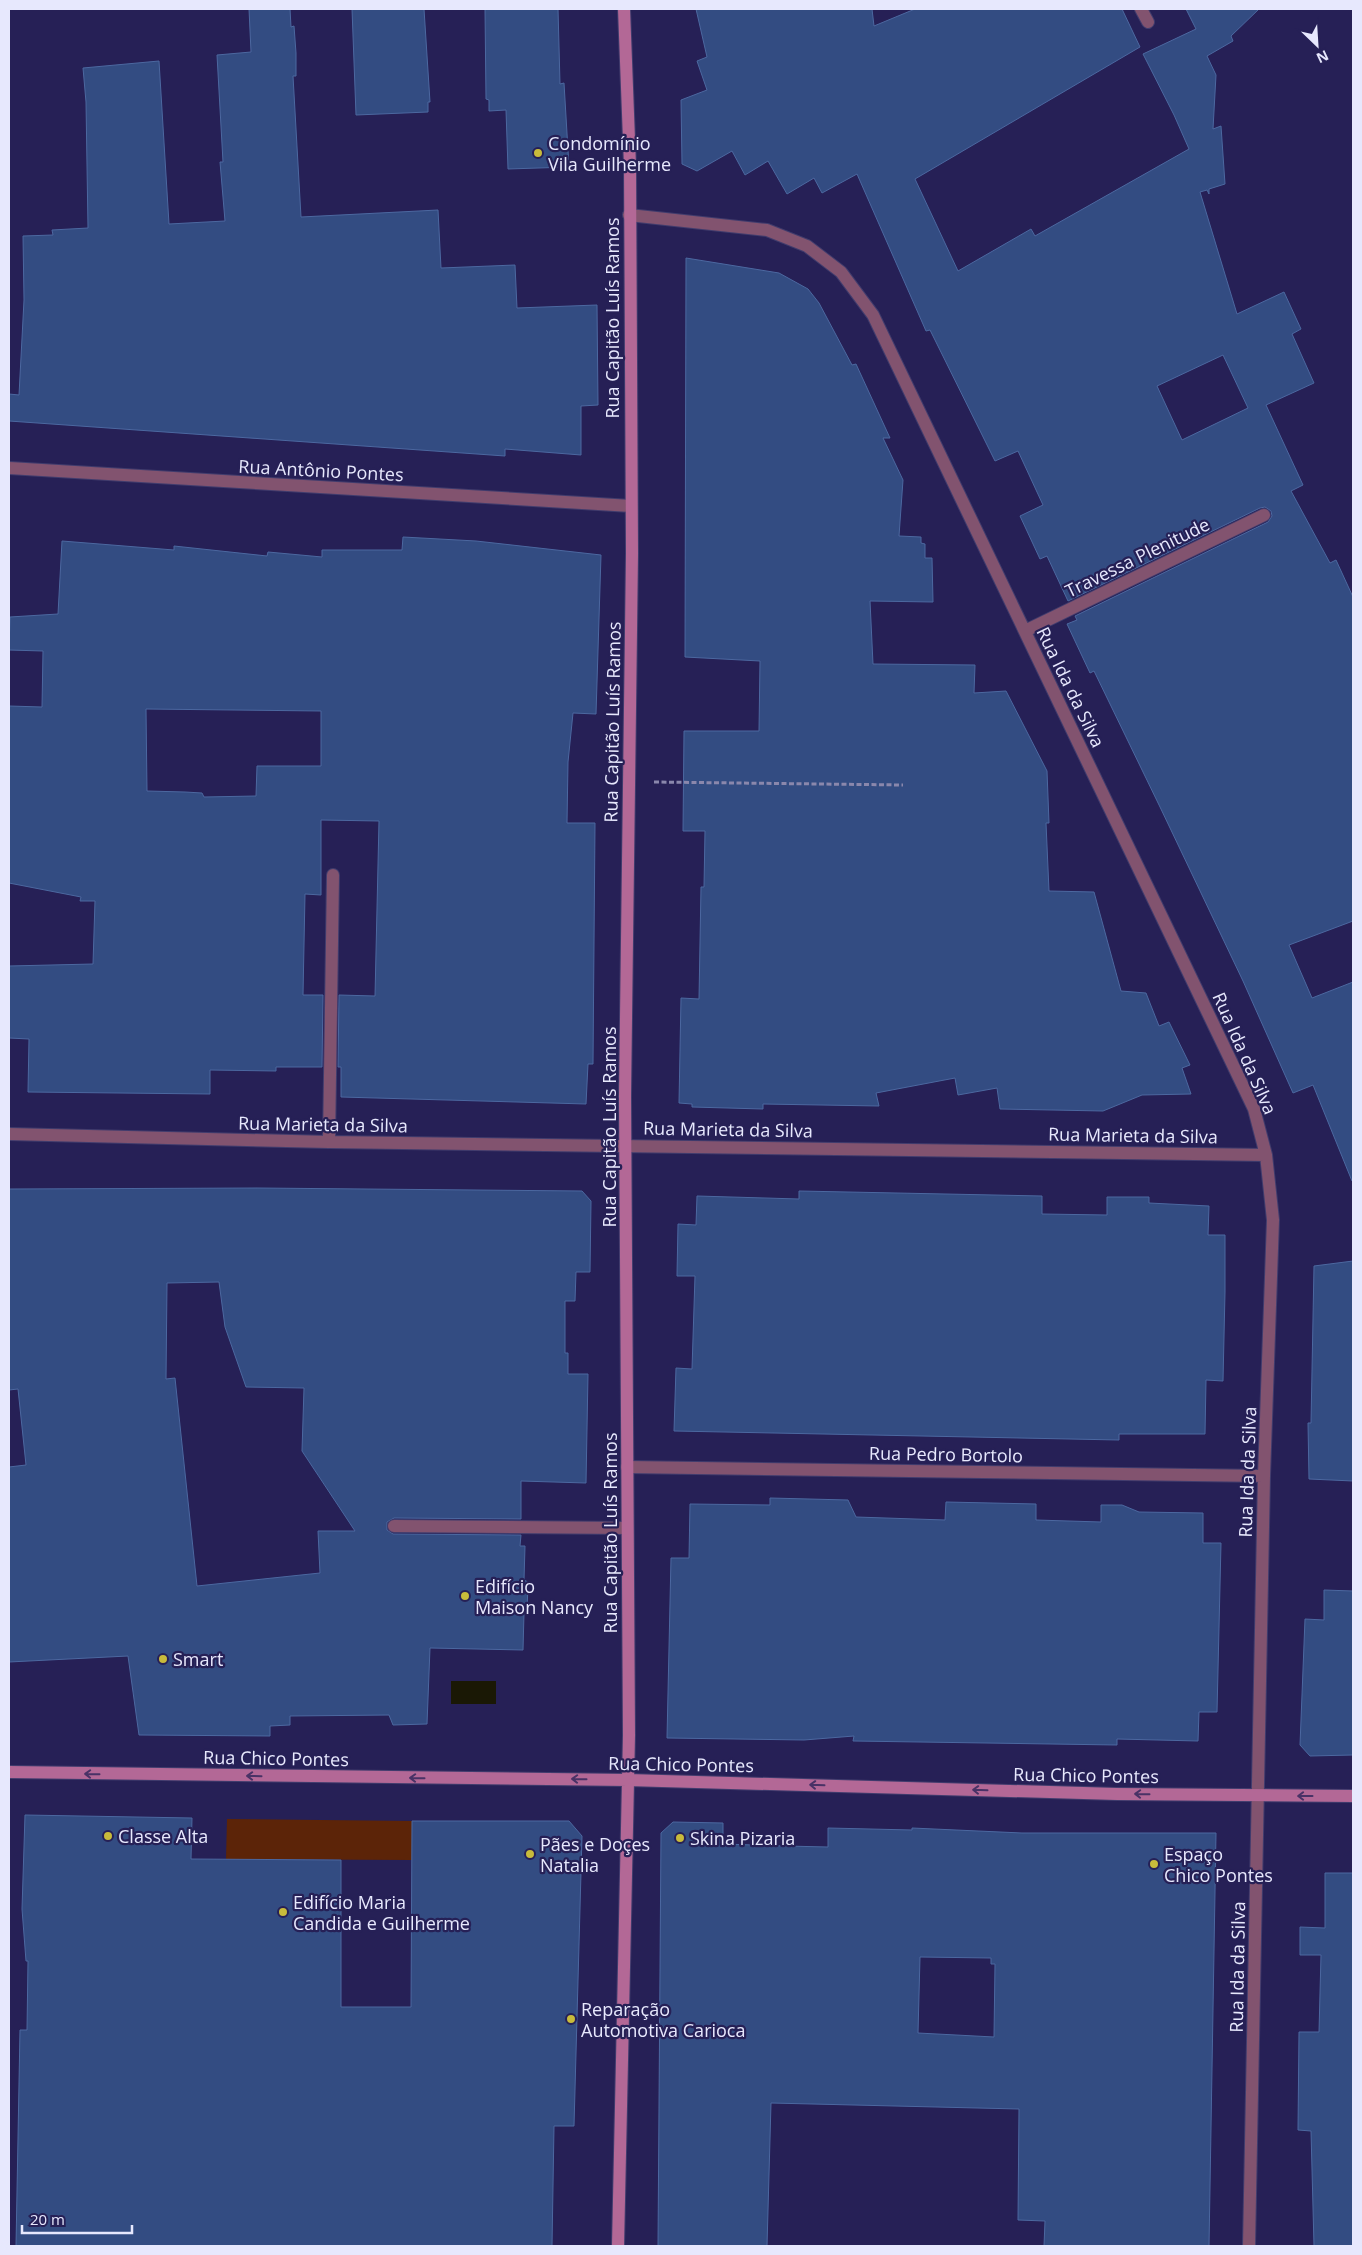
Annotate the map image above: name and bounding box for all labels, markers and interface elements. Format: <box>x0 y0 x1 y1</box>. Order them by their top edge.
north arrow <box>1292 20 1342 70</box>
text: N <box>1314 46 1332 68</box>
place label: Condomínio Vila Guilherme <box>548 131 671 176</box>
marker: Condomínio Vila Guilherme <box>532 147 544 159</box>
street label: Rua Capitão Luís Ramos <box>600 217 624 419</box>
street label: Rua Antônio Pontes <box>238 454 404 486</box>
street label: Travessa Plenitude <box>1061 512 1213 602</box>
street label: Rua Capitão Luís Ramos <box>598 621 626 823</box>
street label: Rua Ida da Silva <box>1031 623 1111 751</box>
street label: Rua Ida da Silva <box>1207 988 1283 1118</box>
street label: Rua Capitão Luís Ramos <box>597 1026 621 1228</box>
street label: Rua Marieta da Silva <box>238 1111 408 1137</box>
street label: Rua Marieta da Silva <box>643 1116 813 1142</box>
street label: Rua Marieta da Silva <box>1048 1122 1218 1148</box>
street label: Rua Ida da Silva <box>1233 1406 1261 1538</box>
street label: Rua Capitão Luís Ramos <box>598 1432 622 1634</box>
street label: Rua Pedro Bortolo <box>869 1441 1023 1467</box>
place label: Edifício Maison Nancy <box>475 1574 594 1619</box>
marker: Edifício Maison Nancy <box>459 1590 471 1602</box>
place label: Smart <box>173 1647 223 1671</box>
marker: Smart <box>157 1653 169 1665</box>
street label: Rua Chico Pontes <box>203 1745 349 1771</box>
street label: Rua Chico Pontes <box>608 1751 754 1777</box>
street label: Rua Chico Pontes <box>1013 1762 1159 1788</box>
one-way arrow <box>84 1769 100 1779</box>
one-way arrow <box>246 1771 262 1781</box>
one-way arrow <box>409 1773 425 1782</box>
one-way arrow <box>571 1775 587 1784</box>
one-way arrow <box>809 1781 825 1790</box>
one-way arrow <box>972 1785 988 1795</box>
one-way arrow <box>1134 1789 1150 1799</box>
one-way arrow <box>1297 1791 1313 1801</box>
place label: Classe Alta <box>118 1824 208 1848</box>
place label: Skina Pizaria <box>690 1826 795 1850</box>
marker: Classe Alta <box>102 1830 114 1842</box>
place label: Pães e Doçes Natalia <box>540 1832 650 1877</box>
marker: Skina Pizaria <box>674 1832 686 1844</box>
place label: Espaço Chico Pontes <box>1164 1842 1273 1887</box>
marker: Pães e Doçes Natalia <box>524 1848 536 1860</box>
marker: Espaço Chico Pontes <box>1148 1858 1160 1870</box>
place label: Edifício Maria Candida e Guilherme <box>293 1890 470 1935</box>
street label: Rua Ida da Silva <box>1224 1901 1250 2033</box>
marker: Edifício Maria Candida e Guilherme <box>277 1906 289 1918</box>
place label: Reparação Automotiva Carioca <box>581 1997 745 2042</box>
marker: Reparação Automotiva Carioca <box>565 2013 577 2025</box>
scale bar <box>22 2202 132 2234</box>
text: 20 m <box>30 2209 65 2229</box>

